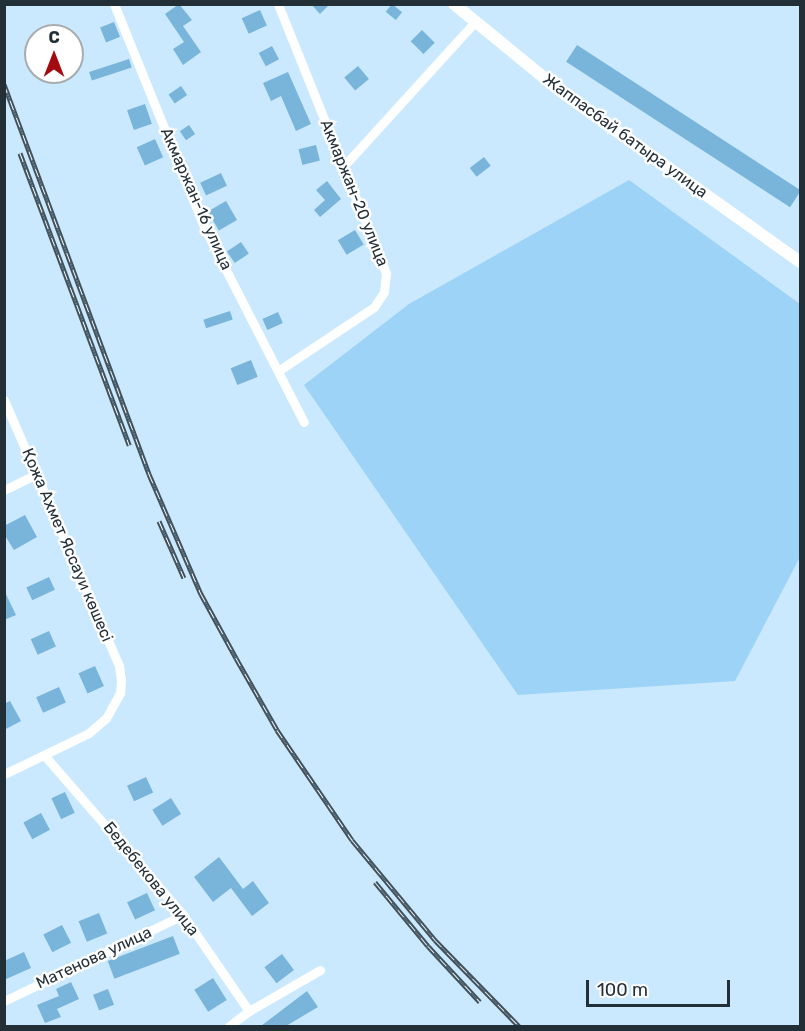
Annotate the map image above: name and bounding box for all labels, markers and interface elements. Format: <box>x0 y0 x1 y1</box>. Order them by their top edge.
north arrow <box>24 24 84 84</box>
text: С <box>48 28 60 47</box>
street label: Жаппасбай батыра улица <box>539 70 711 202</box>
street label: Акмаржан-20 улица <box>316 117 392 269</box>
street label: Акмаржан-16 улица <box>156 125 236 273</box>
street label: Қожа Ахмет Яссауи көшесі <box>17 445 117 645</box>
street label: Бедебекова улица <box>99 818 203 940</box>
street label: Матенова улица <box>33 923 155 993</box>
scale bar <box>589 968 733 1006</box>
text: 100 m <box>597 979 648 1001</box>

